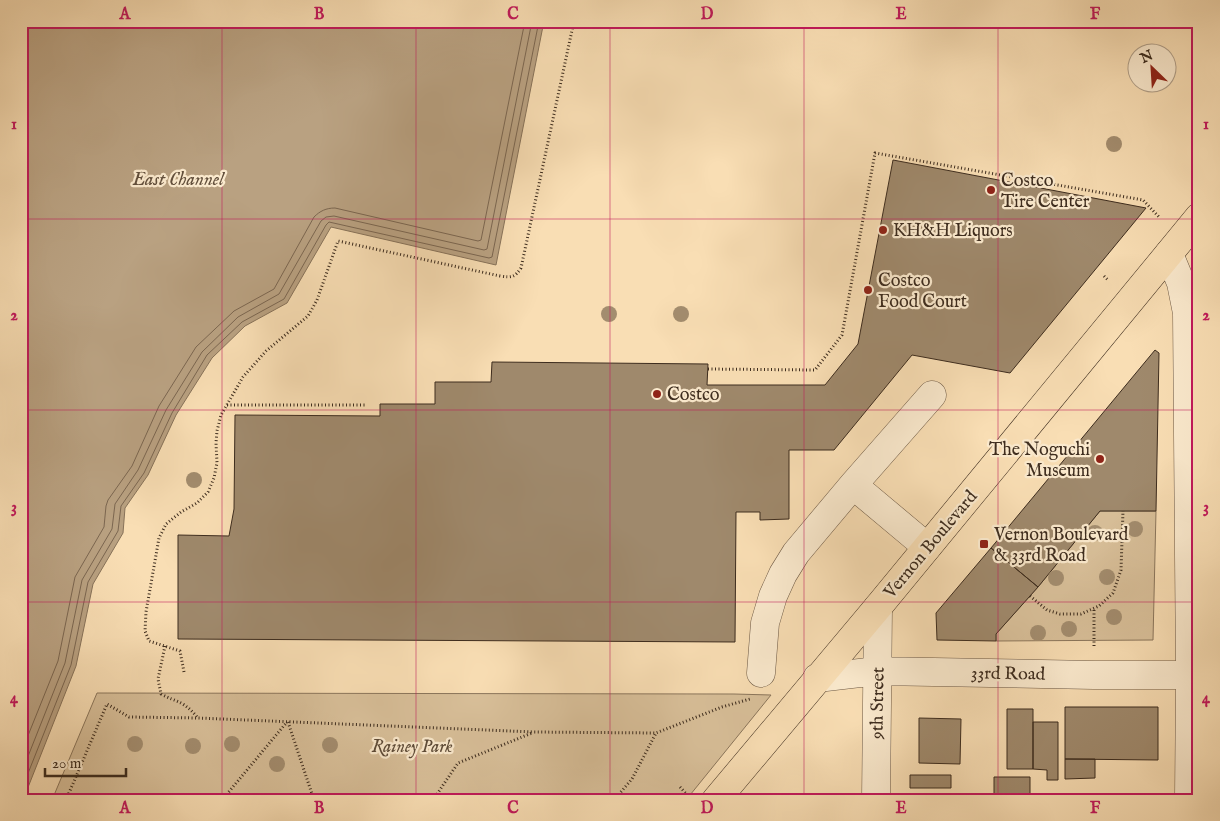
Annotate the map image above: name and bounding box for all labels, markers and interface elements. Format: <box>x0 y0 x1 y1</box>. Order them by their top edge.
text: A <box>119 5 132 25</box>
text: B <box>314 5 325 25</box>
text: C <box>507 5 519 25</box>
text: D <box>701 5 714 25</box>
text: E <box>895 5 907 25</box>
text: F <box>1090 5 1101 25</box>
north arrow <box>1128 42 1178 92</box>
text: N <box>1137 46 1156 68</box>
text: 1 <box>11 115 17 135</box>
text: 1 <box>1203 115 1209 135</box>
water label: East Channel <box>131 168 225 192</box>
place label: Costco Tire Center <box>1001 170 1090 214</box>
marker: Costco Tire Center <box>985 184 997 196</box>
place label: KH&H Liquors <box>893 220 1013 243</box>
marker: KH&H Liquors <box>877 224 889 236</box>
place label: Costco Food Court <box>878 270 967 314</box>
marker: Costco Food Court <box>862 284 874 296</box>
text: 2 <box>10 306 18 326</box>
text: 2 <box>1202 306 1210 326</box>
place label: Costco <box>667 384 720 407</box>
marker: Costco <box>651 388 663 400</box>
place label: The Noguchi Museum <box>989 439 1090 483</box>
marker: The Noguchi Museum <box>1094 453 1106 465</box>
street label: Vernon Boulevard <box>879 486 983 605</box>
text: 3 <box>11 498 17 518</box>
text: 3 <box>1203 498 1209 518</box>
place label: Vernon Boulevard & 33rd Road <box>993 524 1129 568</box>
marker: Vernon Boulevard & 33rd Road <box>978 538 990 550</box>
street label: 33rd Road <box>971 662 1046 687</box>
street label: 9th Street <box>866 667 891 740</box>
text: 4 <box>10 689 19 709</box>
text: 4 <box>1202 689 1211 709</box>
park label: Rainey Park <box>372 736 452 759</box>
scale bar <box>45 746 126 778</box>
text: 20 m <box>52 754 82 773</box>
text: A <box>119 799 132 819</box>
text: B <box>314 799 325 819</box>
text: C <box>507 799 519 819</box>
text: D <box>701 799 714 819</box>
text: E <box>895 799 907 819</box>
text: F <box>1090 799 1101 819</box>

